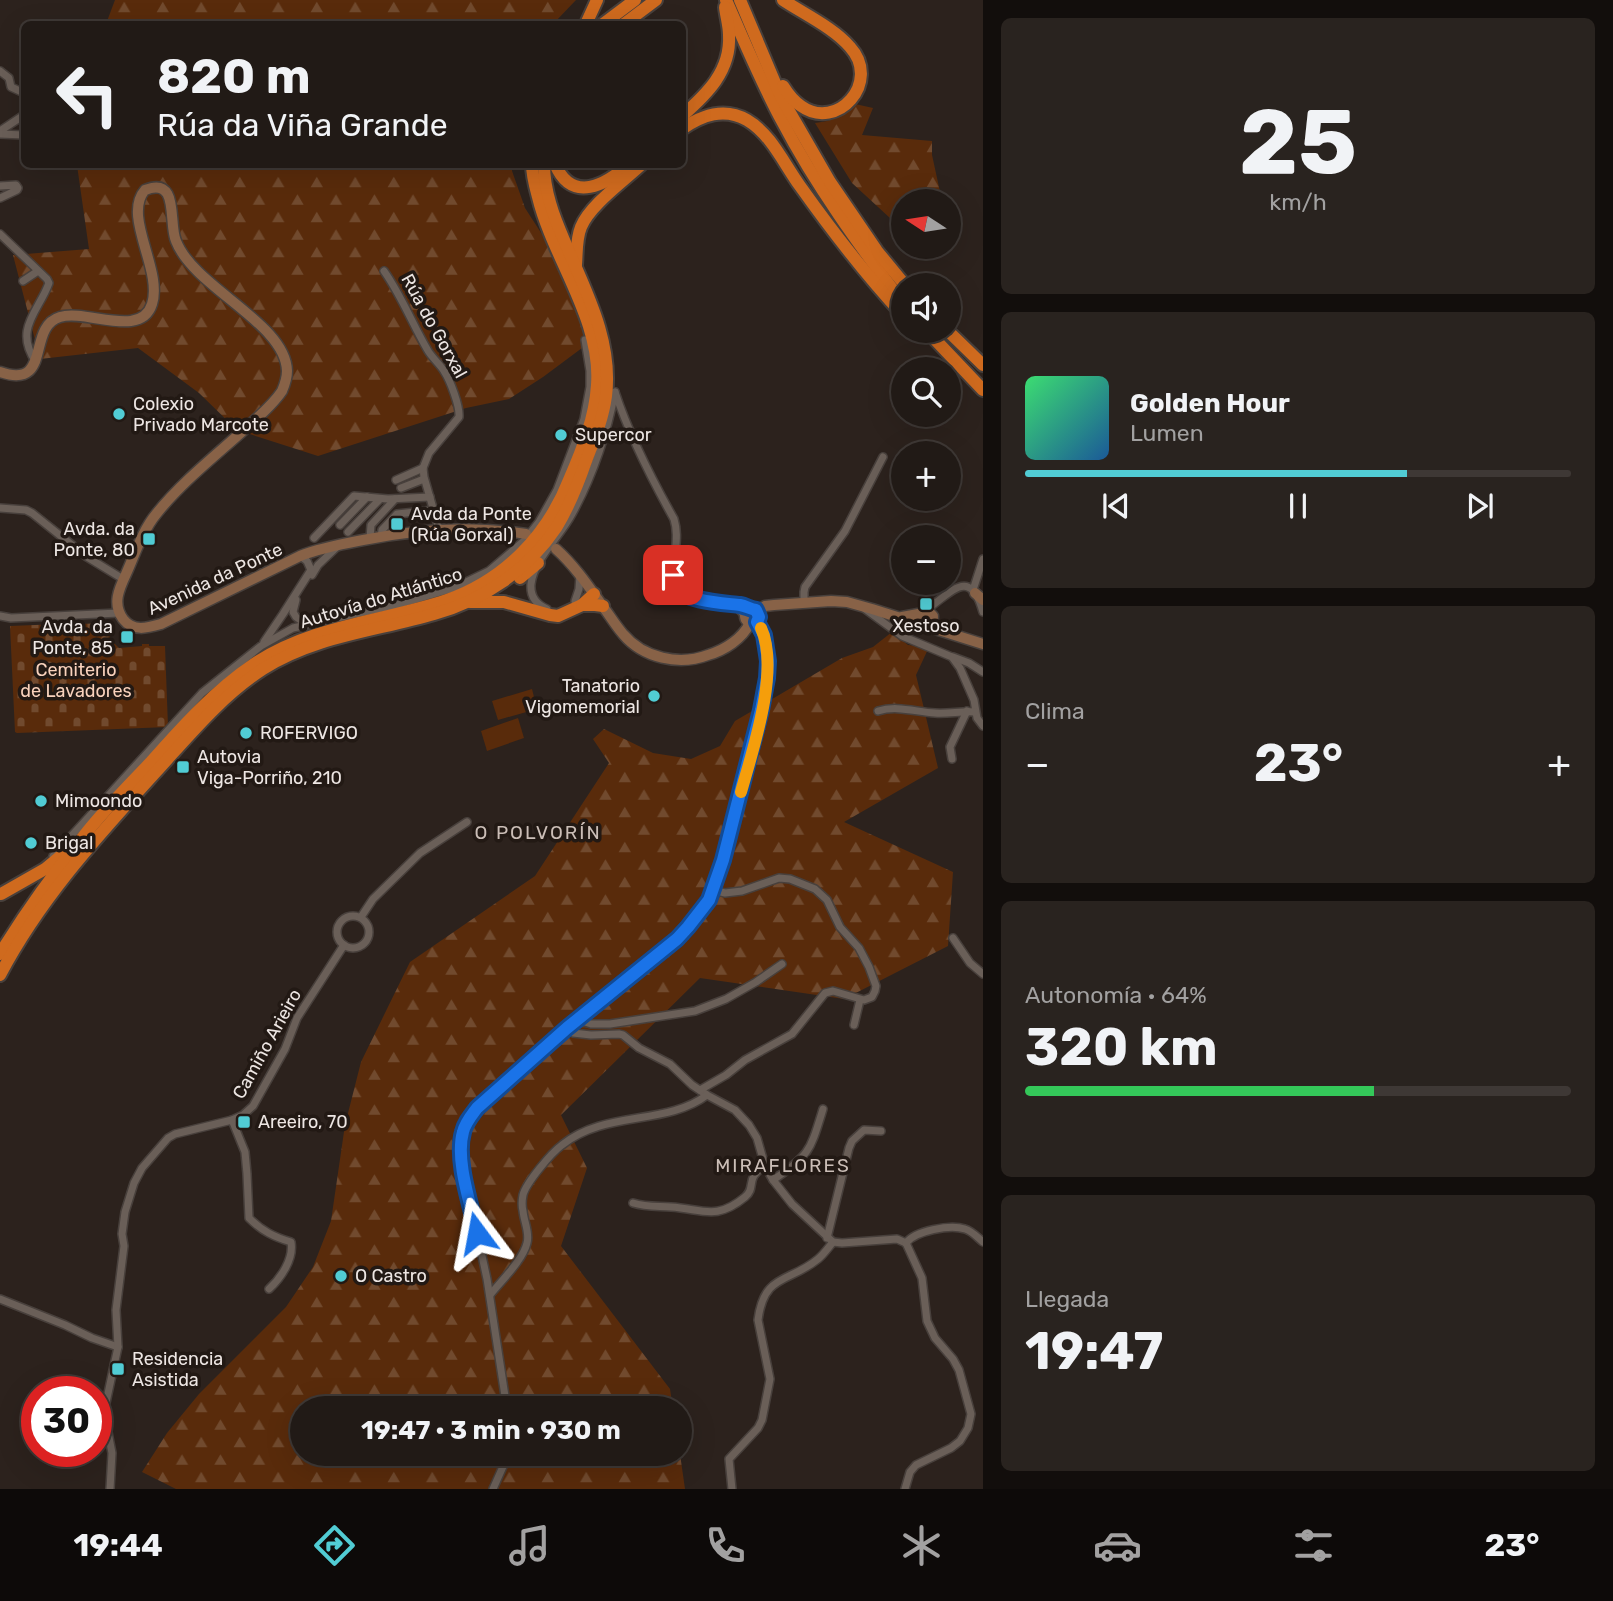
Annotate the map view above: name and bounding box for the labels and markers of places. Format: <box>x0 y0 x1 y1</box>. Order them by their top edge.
place label: Colexio Privado Marcote <box>133 393 269 436</box>
marker: Colexio Privado Marcote <box>111 406 127 422</box>
place label: Supercor <box>575 424 652 446</box>
marker: Supercor <box>553 427 569 443</box>
place label: Avda da Ponte (Rúa Gorxal) <box>411 503 532 546</box>
marker: Avda da Ponte (Rúa Gorxal) <box>389 516 405 532</box>
place label: Avda. da Ponte, 80 <box>54 518 135 561</box>
marker: Avda. da Ponte, 80 <box>141 531 157 547</box>
pin <box>643 545 703 605</box>
marker: Xestoso <box>918 596 934 612</box>
place label: Xestoso <box>892 615 960 637</box>
place label: Avda. da Ponte, 85 <box>32 616 113 659</box>
marker: Avda. da Ponte, 85 <box>119 629 135 645</box>
place label: Tanatorio Vigomemorial <box>525 675 640 718</box>
marker: Tanatorio Vigomemorial <box>646 688 662 704</box>
place label: ROFERVIGO <box>260 722 358 744</box>
marker: ROFERVIGO <box>238 725 254 741</box>
place label: Autovia Viga-Porriño, 210 <box>197 746 342 789</box>
marker: Autovia Viga-Porriño, 210 <box>175 759 191 775</box>
place label: Mimoondo <box>55 790 142 812</box>
marker: Mimoondo <box>33 793 49 809</box>
place label: Brigal <box>45 832 93 854</box>
marker: Brigal <box>23 835 39 851</box>
place label: Areeiro, 70 <box>258 1111 348 1133</box>
marker: Areeiro, 70 <box>236 1114 252 1130</box>
place label: O Castro <box>355 1265 427 1287</box>
marker: O Castro <box>333 1268 349 1284</box>
place label: Residencia Asistida <box>132 1348 223 1391</box>
marker: Residencia Asistida <box>110 1361 126 1377</box>

